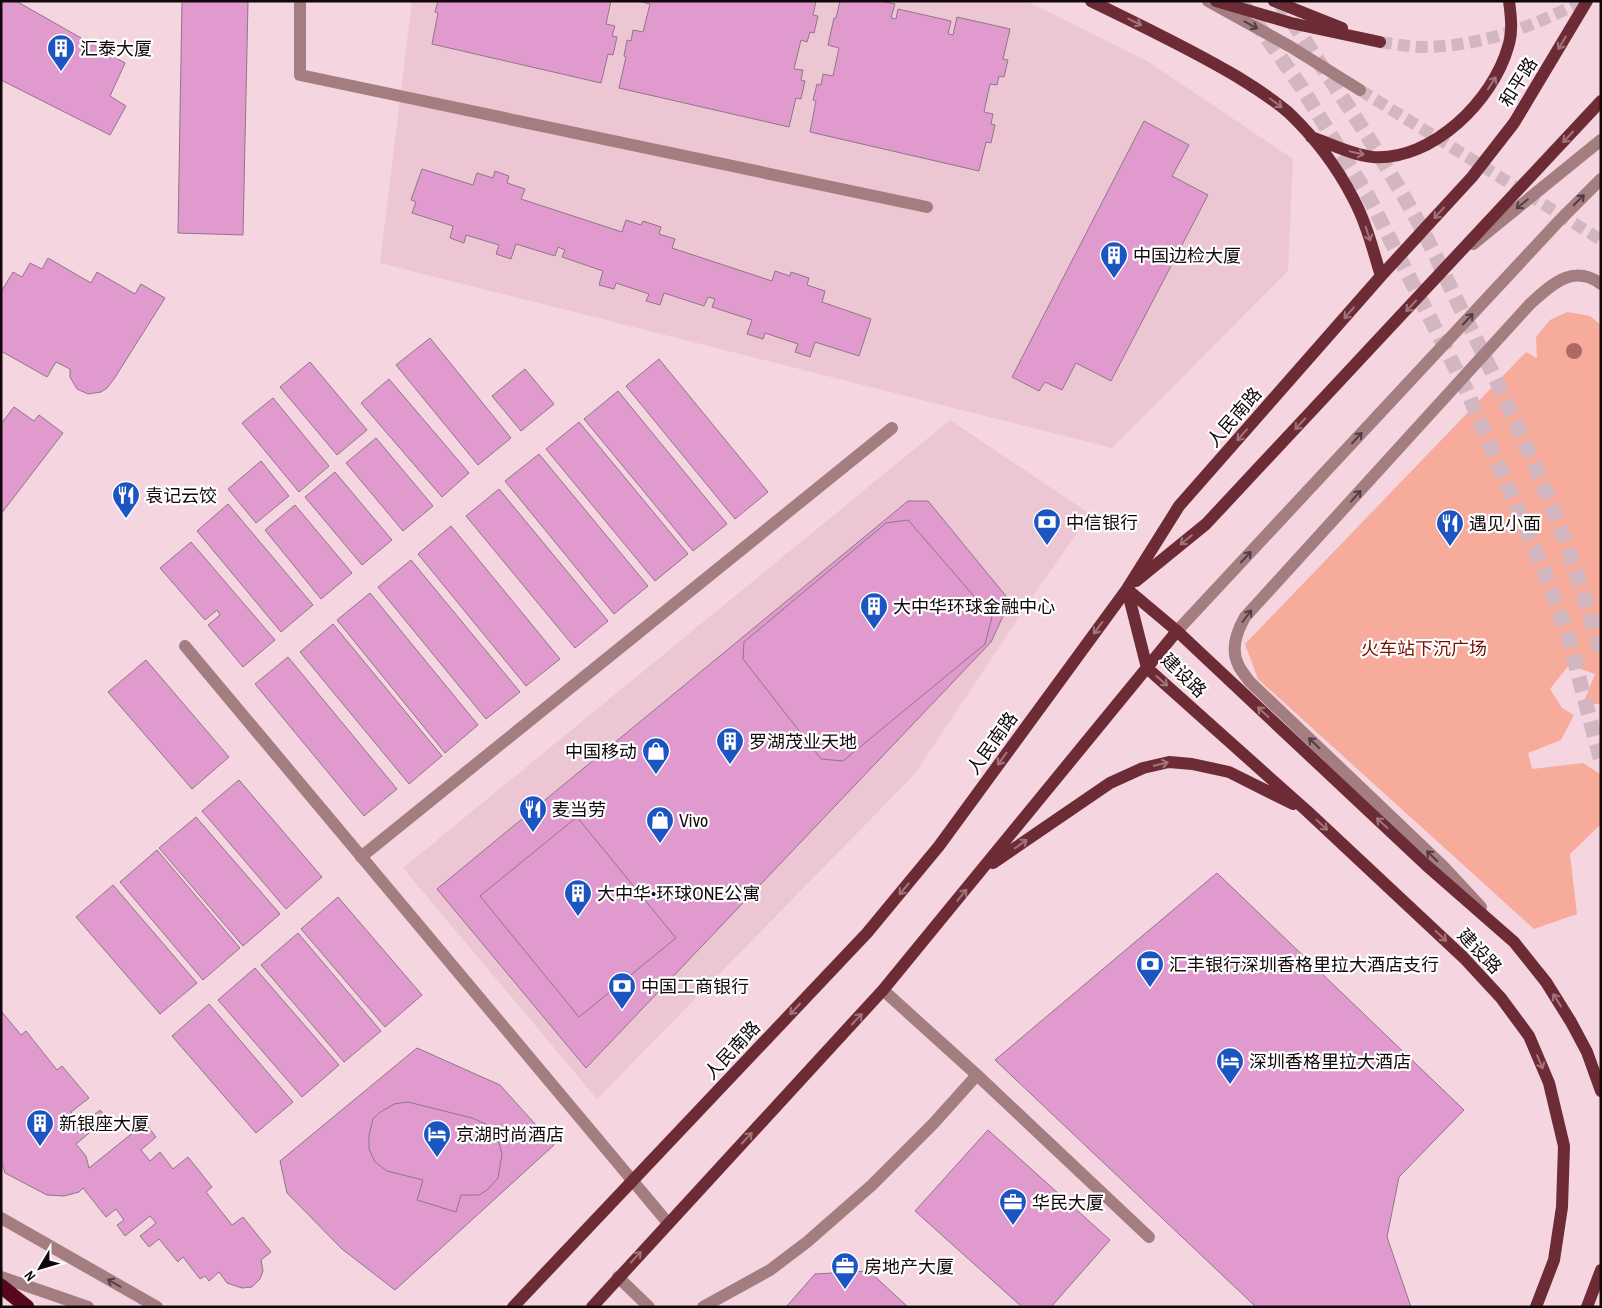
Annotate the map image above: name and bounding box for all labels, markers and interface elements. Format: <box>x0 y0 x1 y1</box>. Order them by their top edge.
one-way arrow <box>1127 18 1142 28</box>
one-way arrow <box>1243 21 1258 30</box>
building icon: 汇泰大厦 <box>46 33 76 72</box>
place label: 汇泰大厦 <box>80 36 152 61</box>
one-way arrow <box>1557 36 1567 50</box>
street label: 和平路 <box>1493 52 1543 112</box>
one-way arrow <box>1487 76 1497 90</box>
one-way arrow <box>1269 98 1282 109</box>
one-way arrow <box>1562 130 1573 143</box>
one-way arrow <box>1349 149 1365 158</box>
one-way arrow <box>1573 194 1585 207</box>
one-way arrow <box>1516 198 1529 209</box>
one-way arrow <box>1433 206 1445 219</box>
one-way arrow <box>1364 226 1373 242</box>
building icon: 中国边检大厦 <box>1099 240 1129 279</box>
place label: 中国边检大厦 <box>1133 243 1241 268</box>
one-way arrow <box>1405 300 1417 312</box>
one-way arrow <box>1343 306 1355 319</box>
one-way arrow <box>1462 312 1474 325</box>
street label: 人民南路 <box>1201 382 1267 452</box>
one-way arrow <box>1294 418 1306 431</box>
one-way arrow <box>1236 428 1248 441</box>
one-way arrow <box>1351 431 1363 444</box>
restaurant icon: 袁记云饺 <box>111 480 141 519</box>
place label: 袁记云饺 <box>145 483 217 508</box>
one-way arrow <box>1351 490 1362 503</box>
bank icon: 中信银行 <box>1032 507 1062 546</box>
restaurant icon: 遇见小面 <box>1435 508 1465 547</box>
place label: 中信银行 <box>1066 510 1138 535</box>
place label: 遇见小面 <box>1469 511 1541 536</box>
one-way arrow <box>1180 535 1193 546</box>
one-way arrow <box>1240 550 1252 563</box>
building icon: 大中华环球金融中心 <box>859 591 889 630</box>
place label: 大中华环球金融中心 <box>893 594 1055 619</box>
one-way arrow <box>1242 609 1252 623</box>
one-way arrow <box>1093 621 1103 635</box>
park label: 火车站下沉广场 <box>1361 636 1487 661</box>
street label: 建设路 <box>1156 647 1212 703</box>
one-way arrow <box>1156 675 1169 687</box>
one-way arrow <box>1257 706 1270 718</box>
street label: 人民南路 <box>961 707 1023 779</box>
building icon: 罗湖茂业天地 <box>715 726 745 765</box>
place label: 罗湖茂业天地 <box>749 729 857 754</box>
shop icon: 中国移动 <box>641 736 671 775</box>
one-way arrow <box>1308 737 1321 749</box>
place label: 中国移动 <box>565 739 637 764</box>
one-way arrow <box>997 752 1007 766</box>
one-way arrow <box>1152 759 1168 768</box>
restaurant icon: 麦当劳 <box>518 794 548 833</box>
place label: 麦当劳 <box>552 797 606 822</box>
shop icon: Vivo <box>645 805 675 844</box>
place label: Vivo <box>679 808 708 833</box>
one-way arrow <box>1375 817 1388 829</box>
one-way arrow <box>1315 819 1328 831</box>
one-way arrow <box>1014 839 1028 849</box>
one-way arrow <box>1426 850 1438 862</box>
building icon: 大中华•环球ONE公寓 <box>563 878 593 917</box>
place label: 大中华•环球ONE公寓 <box>597 881 760 906</box>
one-way arrow <box>898 882 909 895</box>
one-way arrow <box>956 889 967 902</box>
street label: 建设路 <box>1452 923 1508 979</box>
one-way arrow <box>1434 930 1447 942</box>
bank icon: 汇丰银行深圳香格里拉大酒店支行 <box>1135 949 1165 988</box>
place label: 汇丰银行深圳香格里拉大酒店支行 <box>1169 952 1439 977</box>
bank icon: 中国工商银行 <box>607 971 637 1010</box>
place label: 中国工商银行 <box>641 974 749 999</box>
one-way arrow <box>1552 993 1562 1007</box>
one-way arrow <box>789 1003 801 1016</box>
one-way arrow <box>851 1013 863 1025</box>
street label: 人民南路 <box>698 1015 766 1085</box>
hotel icon: 深圳香格里拉大酒店 <box>1215 1046 1245 1085</box>
place label: 深圳香格里拉大酒店 <box>1249 1049 1411 1074</box>
one-way arrow <box>1536 1054 1546 1069</box>
building icon: 新银座大厦 <box>25 1108 55 1147</box>
place label: 新银座大厦 <box>59 1111 149 1136</box>
hotel icon: 京湖时尚酒店 <box>422 1119 452 1158</box>
place label: 京湖时尚酒店 <box>456 1122 564 1147</box>
one-way arrow <box>741 1132 752 1145</box>
office icon: 华民大厦 <box>998 1187 1028 1226</box>
place label: 华民大厦 <box>1032 1190 1104 1215</box>
north arrow <box>15 1243 65 1293</box>
one-way arrow <box>630 1251 642 1264</box>
office icon: 房地产大厦 <box>830 1251 860 1290</box>
place label: 房地产大厦 <box>864 1254 954 1279</box>
text: N <box>20 1267 39 1285</box>
one-way arrow <box>108 1277 122 1287</box>

